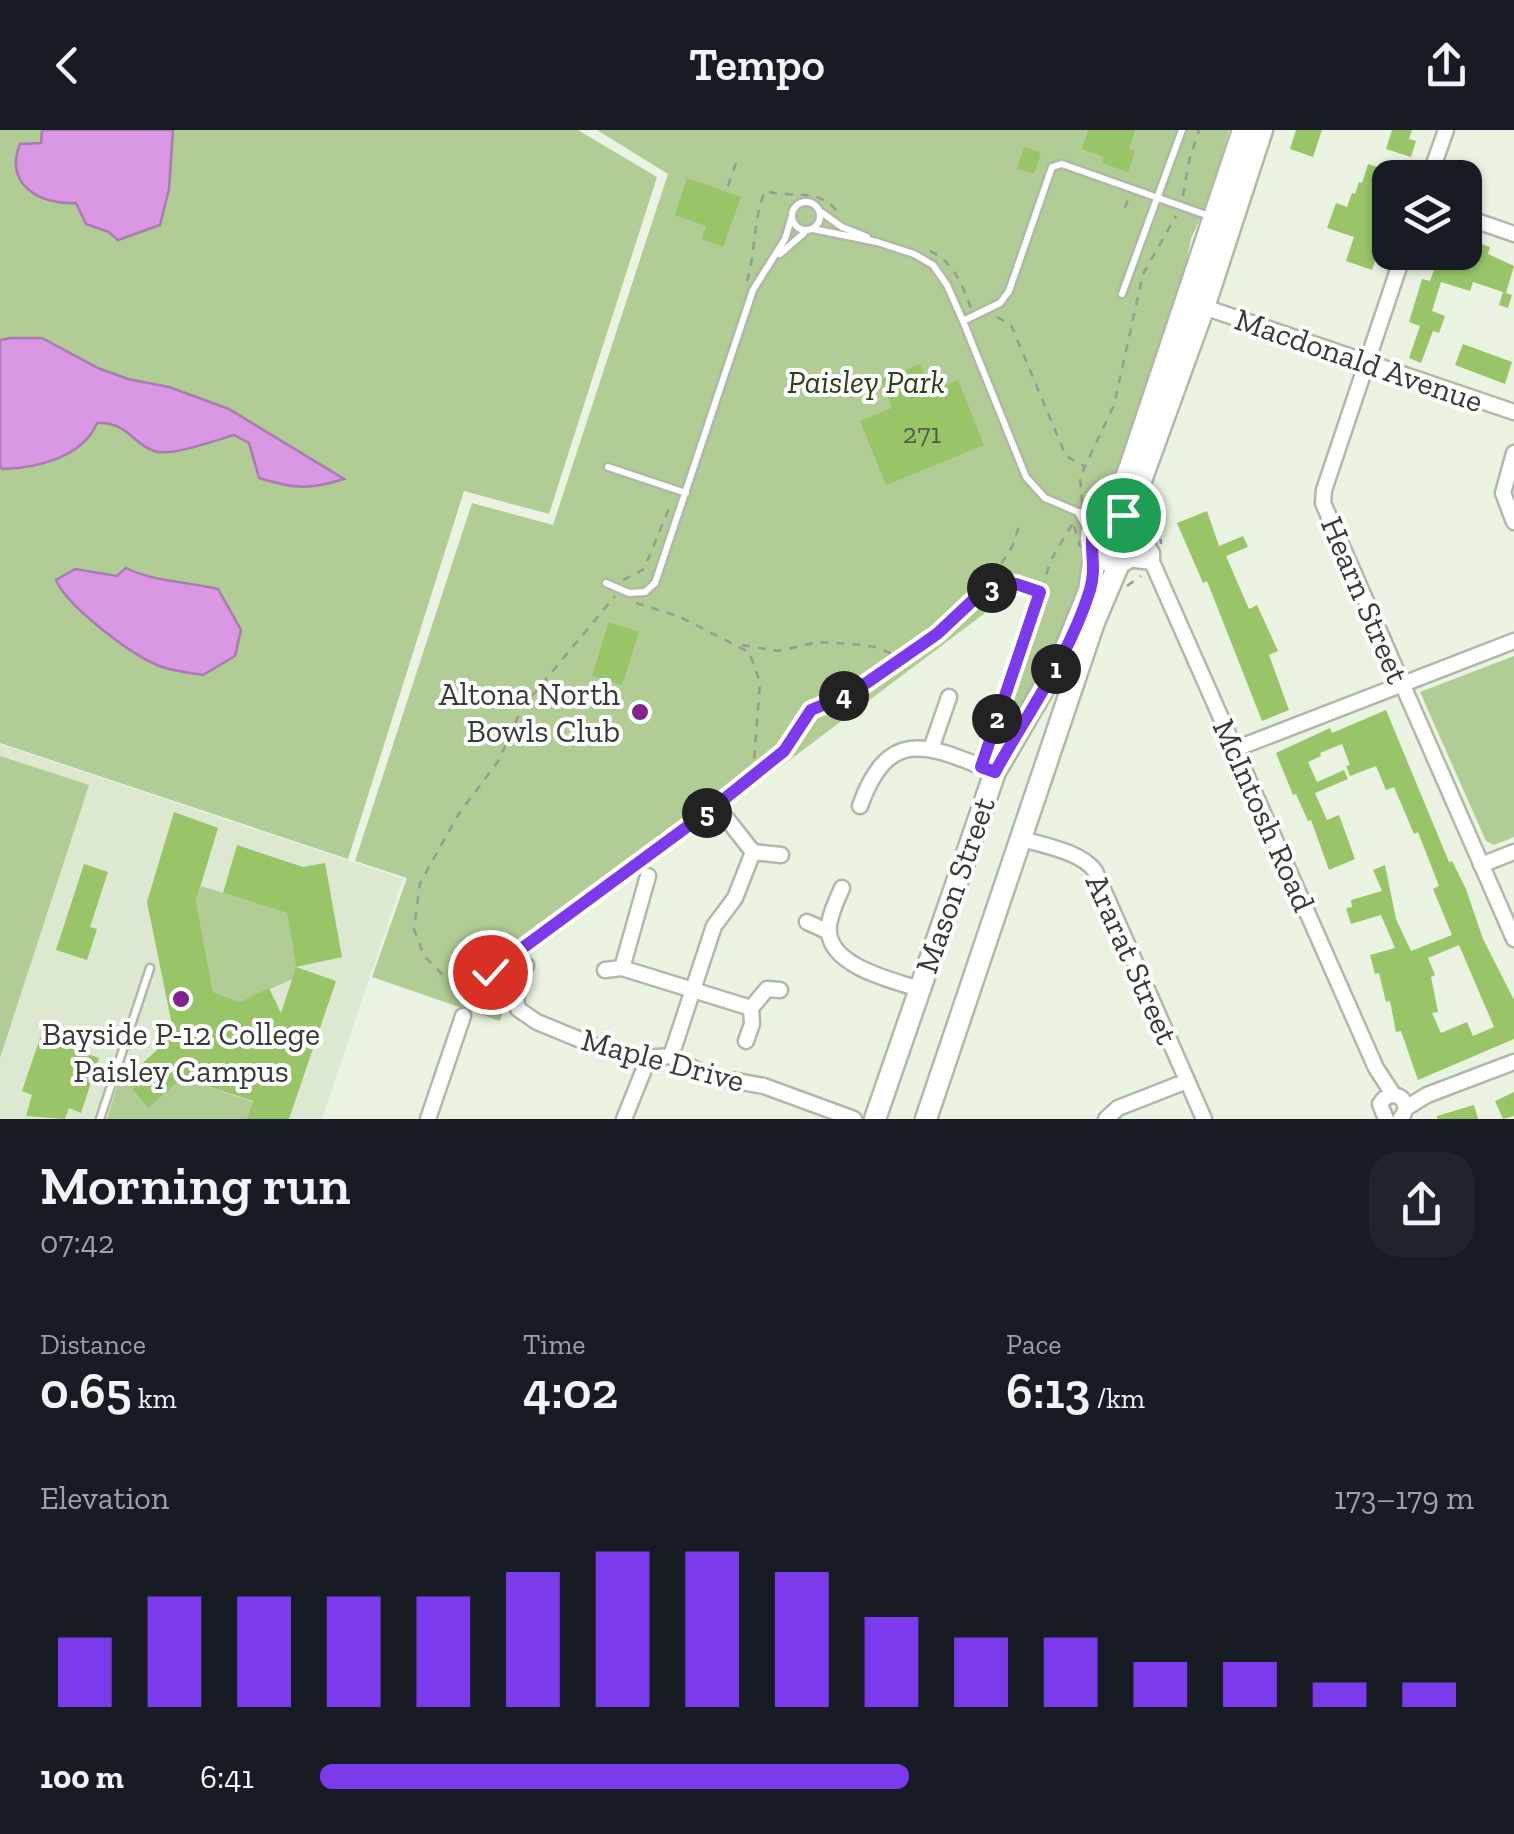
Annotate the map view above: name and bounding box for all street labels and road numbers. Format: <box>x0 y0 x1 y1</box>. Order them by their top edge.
street label: Macdonald Avenue <box>1230 300 1488 420</box>
street label: Hearn Street <box>1313 511 1417 689</box>
street label: McIntosh Road <box>1205 713 1324 917</box>
street label: Mason Street <box>907 792 1003 978</box>
street label: Ararat Street <box>1078 868 1186 1050</box>
street label: Maple Drive <box>577 1020 749 1100</box>

